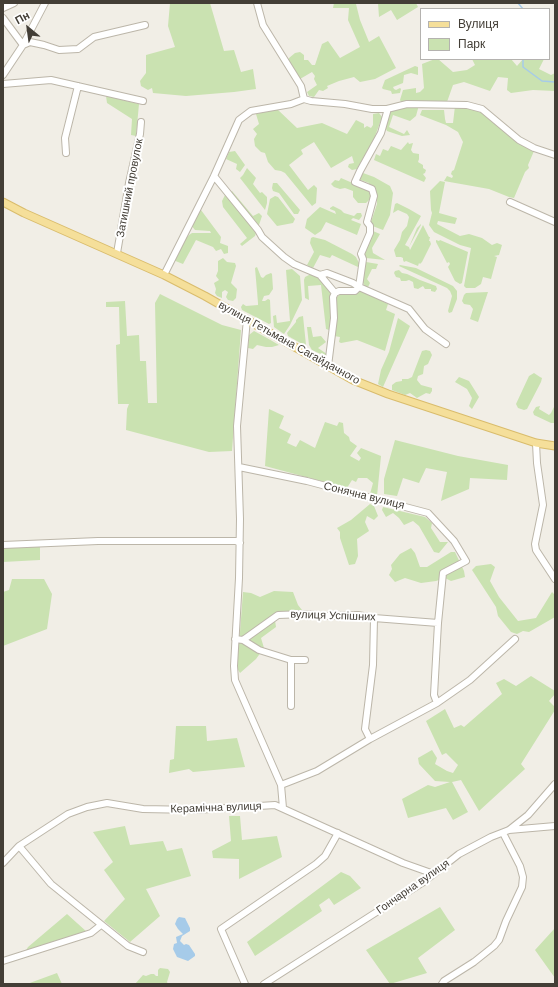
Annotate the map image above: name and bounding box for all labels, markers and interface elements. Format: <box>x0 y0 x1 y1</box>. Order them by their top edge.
north arrow <box>8 8 48 48</box>
legend <box>420 8 550 60</box>
text: Пн <box>13 9 31 26</box>
text: Вулиця <box>458 17 499 31</box>
text: Парк <box>458 37 485 51</box>
street label: Затишний провулок <box>114 137 146 239</box>
street label: вулиця Гетьмана Сагайдачного <box>216 299 362 387</box>
street label: Сонячна вулиця <box>322 480 406 512</box>
street label: вулиця Успішних <box>290 608 376 624</box>
street label: Керамічна вулиця <box>170 800 262 816</box>
street label: Гончарна вулиця <box>374 857 452 917</box>

